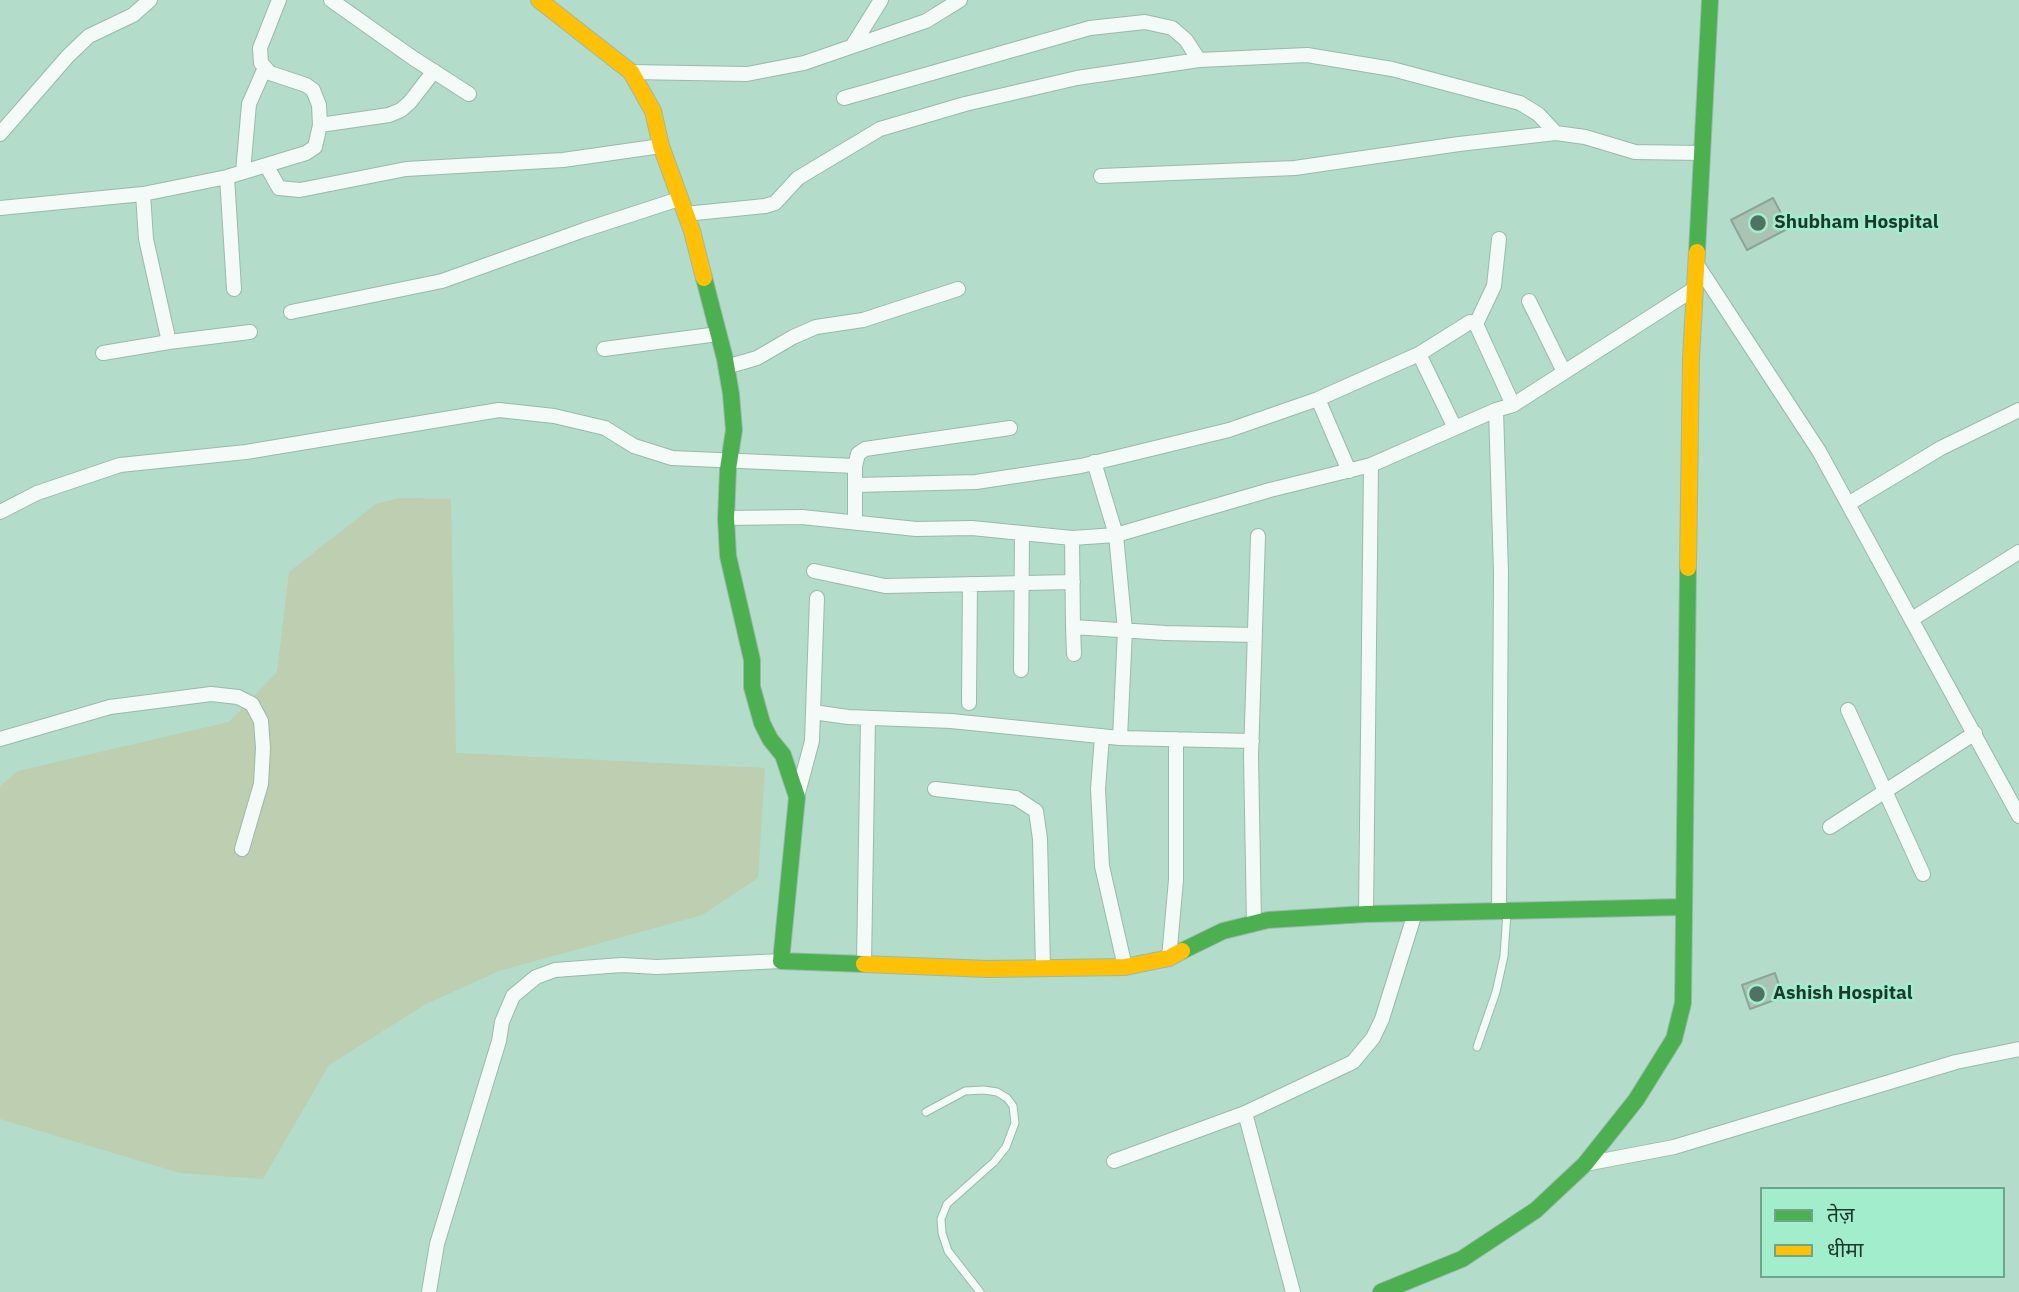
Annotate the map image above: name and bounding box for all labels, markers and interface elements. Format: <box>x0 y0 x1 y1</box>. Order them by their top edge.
place label: Shubham Hospital <box>1774 212 1939 234</box>
marker: Shubham Hospital <box>1748 213 1768 233</box>
place label: Ashish Hospital <box>1773 983 1913 1005</box>
marker: Ashish Hospital <box>1747 984 1767 1004</box>
legend <box>1760 1187 2005 1278</box>
text: तेज़ <box>1827 1200 1855 1228</box>
text: धीमा <box>1827 1235 1863 1263</box>

